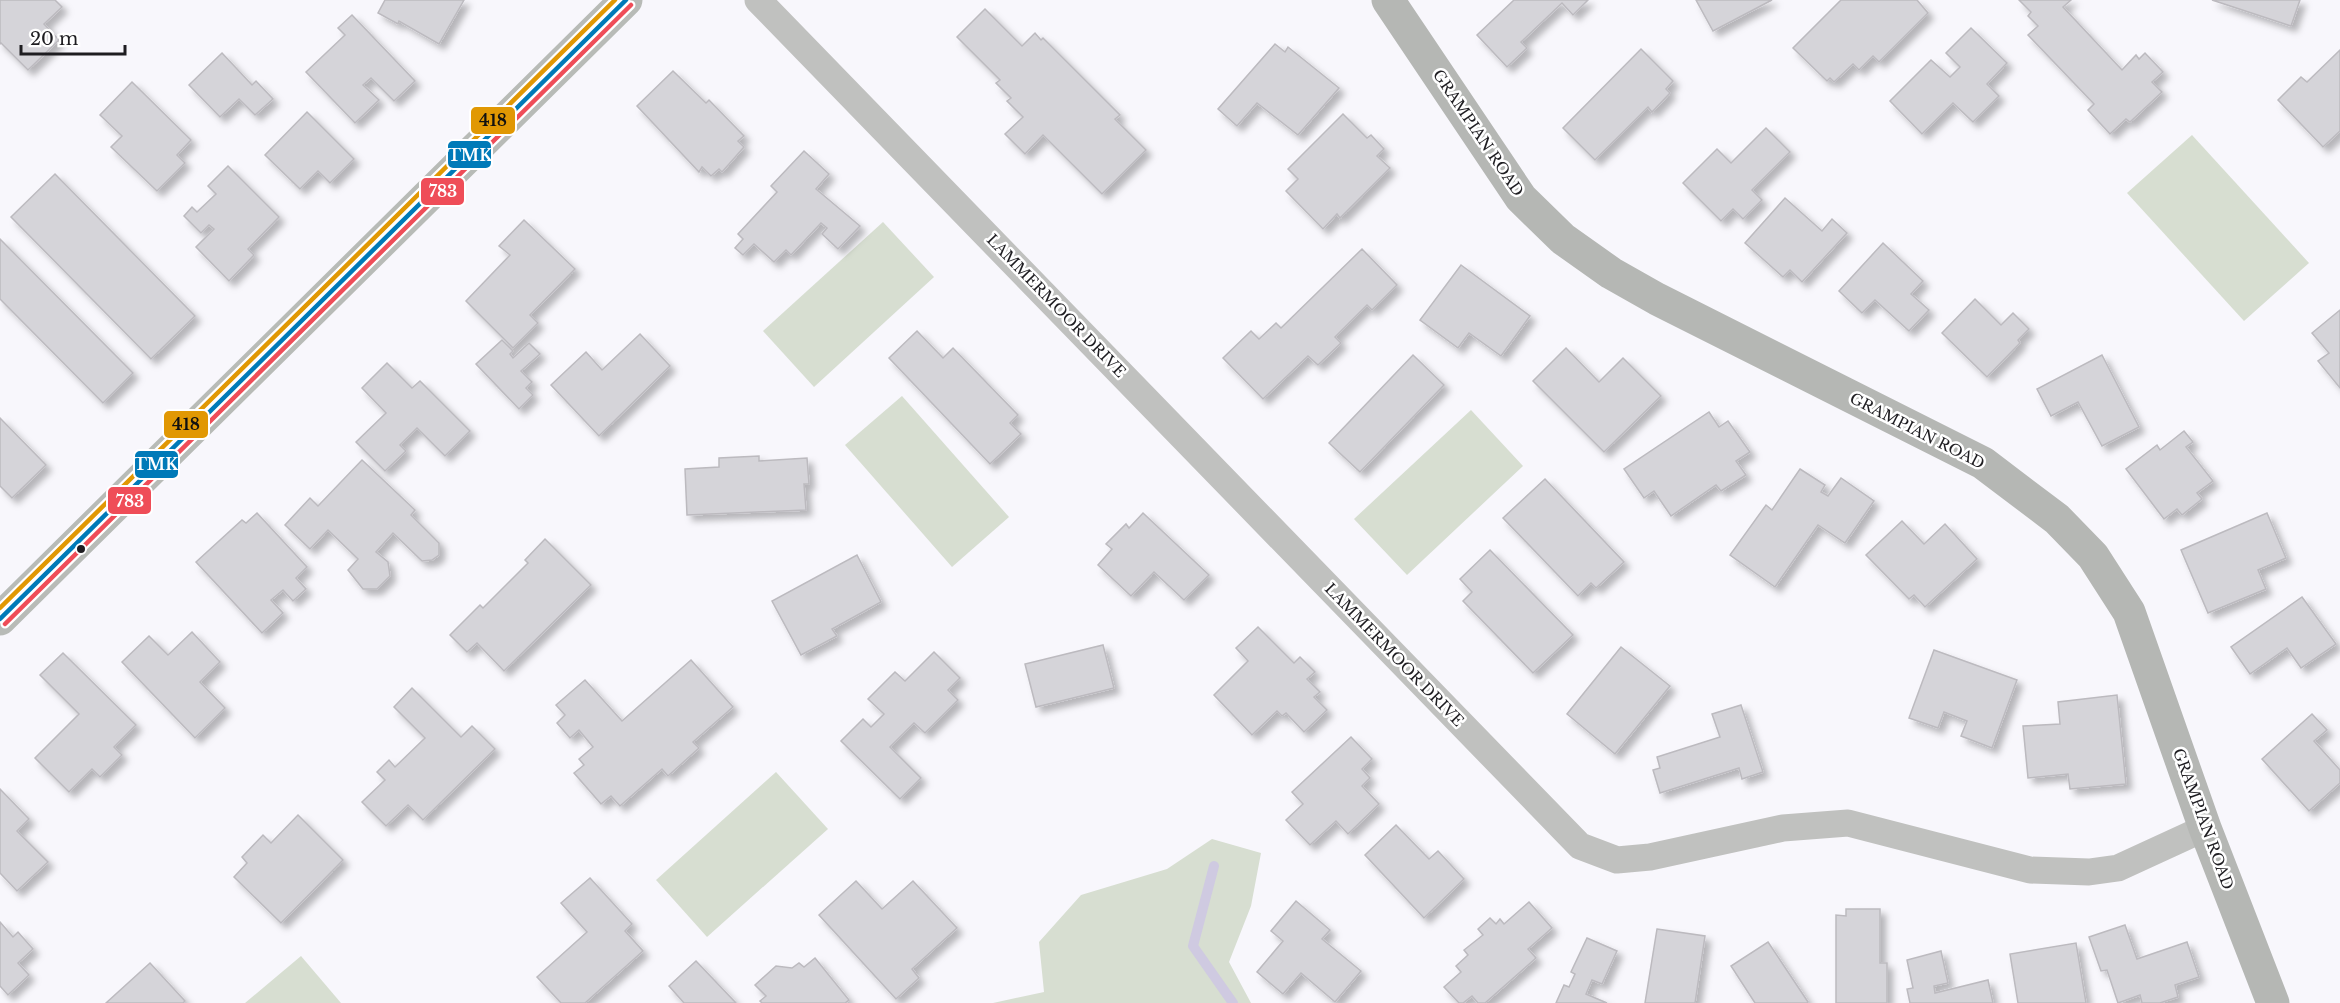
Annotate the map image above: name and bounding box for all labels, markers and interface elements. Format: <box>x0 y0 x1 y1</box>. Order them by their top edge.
scale bar <box>21 18 124 56</box>
text: 20 m <box>30 28 78 50</box>
street label: GRAMPIAN ROAD <box>1429 66 1528 200</box>
line badge: 418 <box>470 106 516 135</box>
text: 418 <box>479 110 507 130</box>
line badge: TMK <box>447 140 492 169</box>
text: TMK <box>448 145 493 165</box>
line badge: 783 <box>420 177 465 206</box>
text: 783 <box>429 181 457 201</box>
street label: LAMMERMOOR DRIVE <box>983 230 1130 381</box>
street label: GRAMPIAN ROAD <box>1847 388 1988 473</box>
line badge: 418 <box>163 410 209 439</box>
text: 418 <box>172 414 200 434</box>
line badge: TMK <box>134 450 179 479</box>
text: TMK <box>134 454 179 474</box>
line badge: 783 <box>107 486 152 515</box>
text: 783 <box>116 491 144 511</box>
unlabelled marker <box>75 543 87 555</box>
street label: LAMMERMOOR DRIVE <box>1321 579 1468 730</box>
street label: GRAMPIAN ROAD <box>2169 746 2238 892</box>

